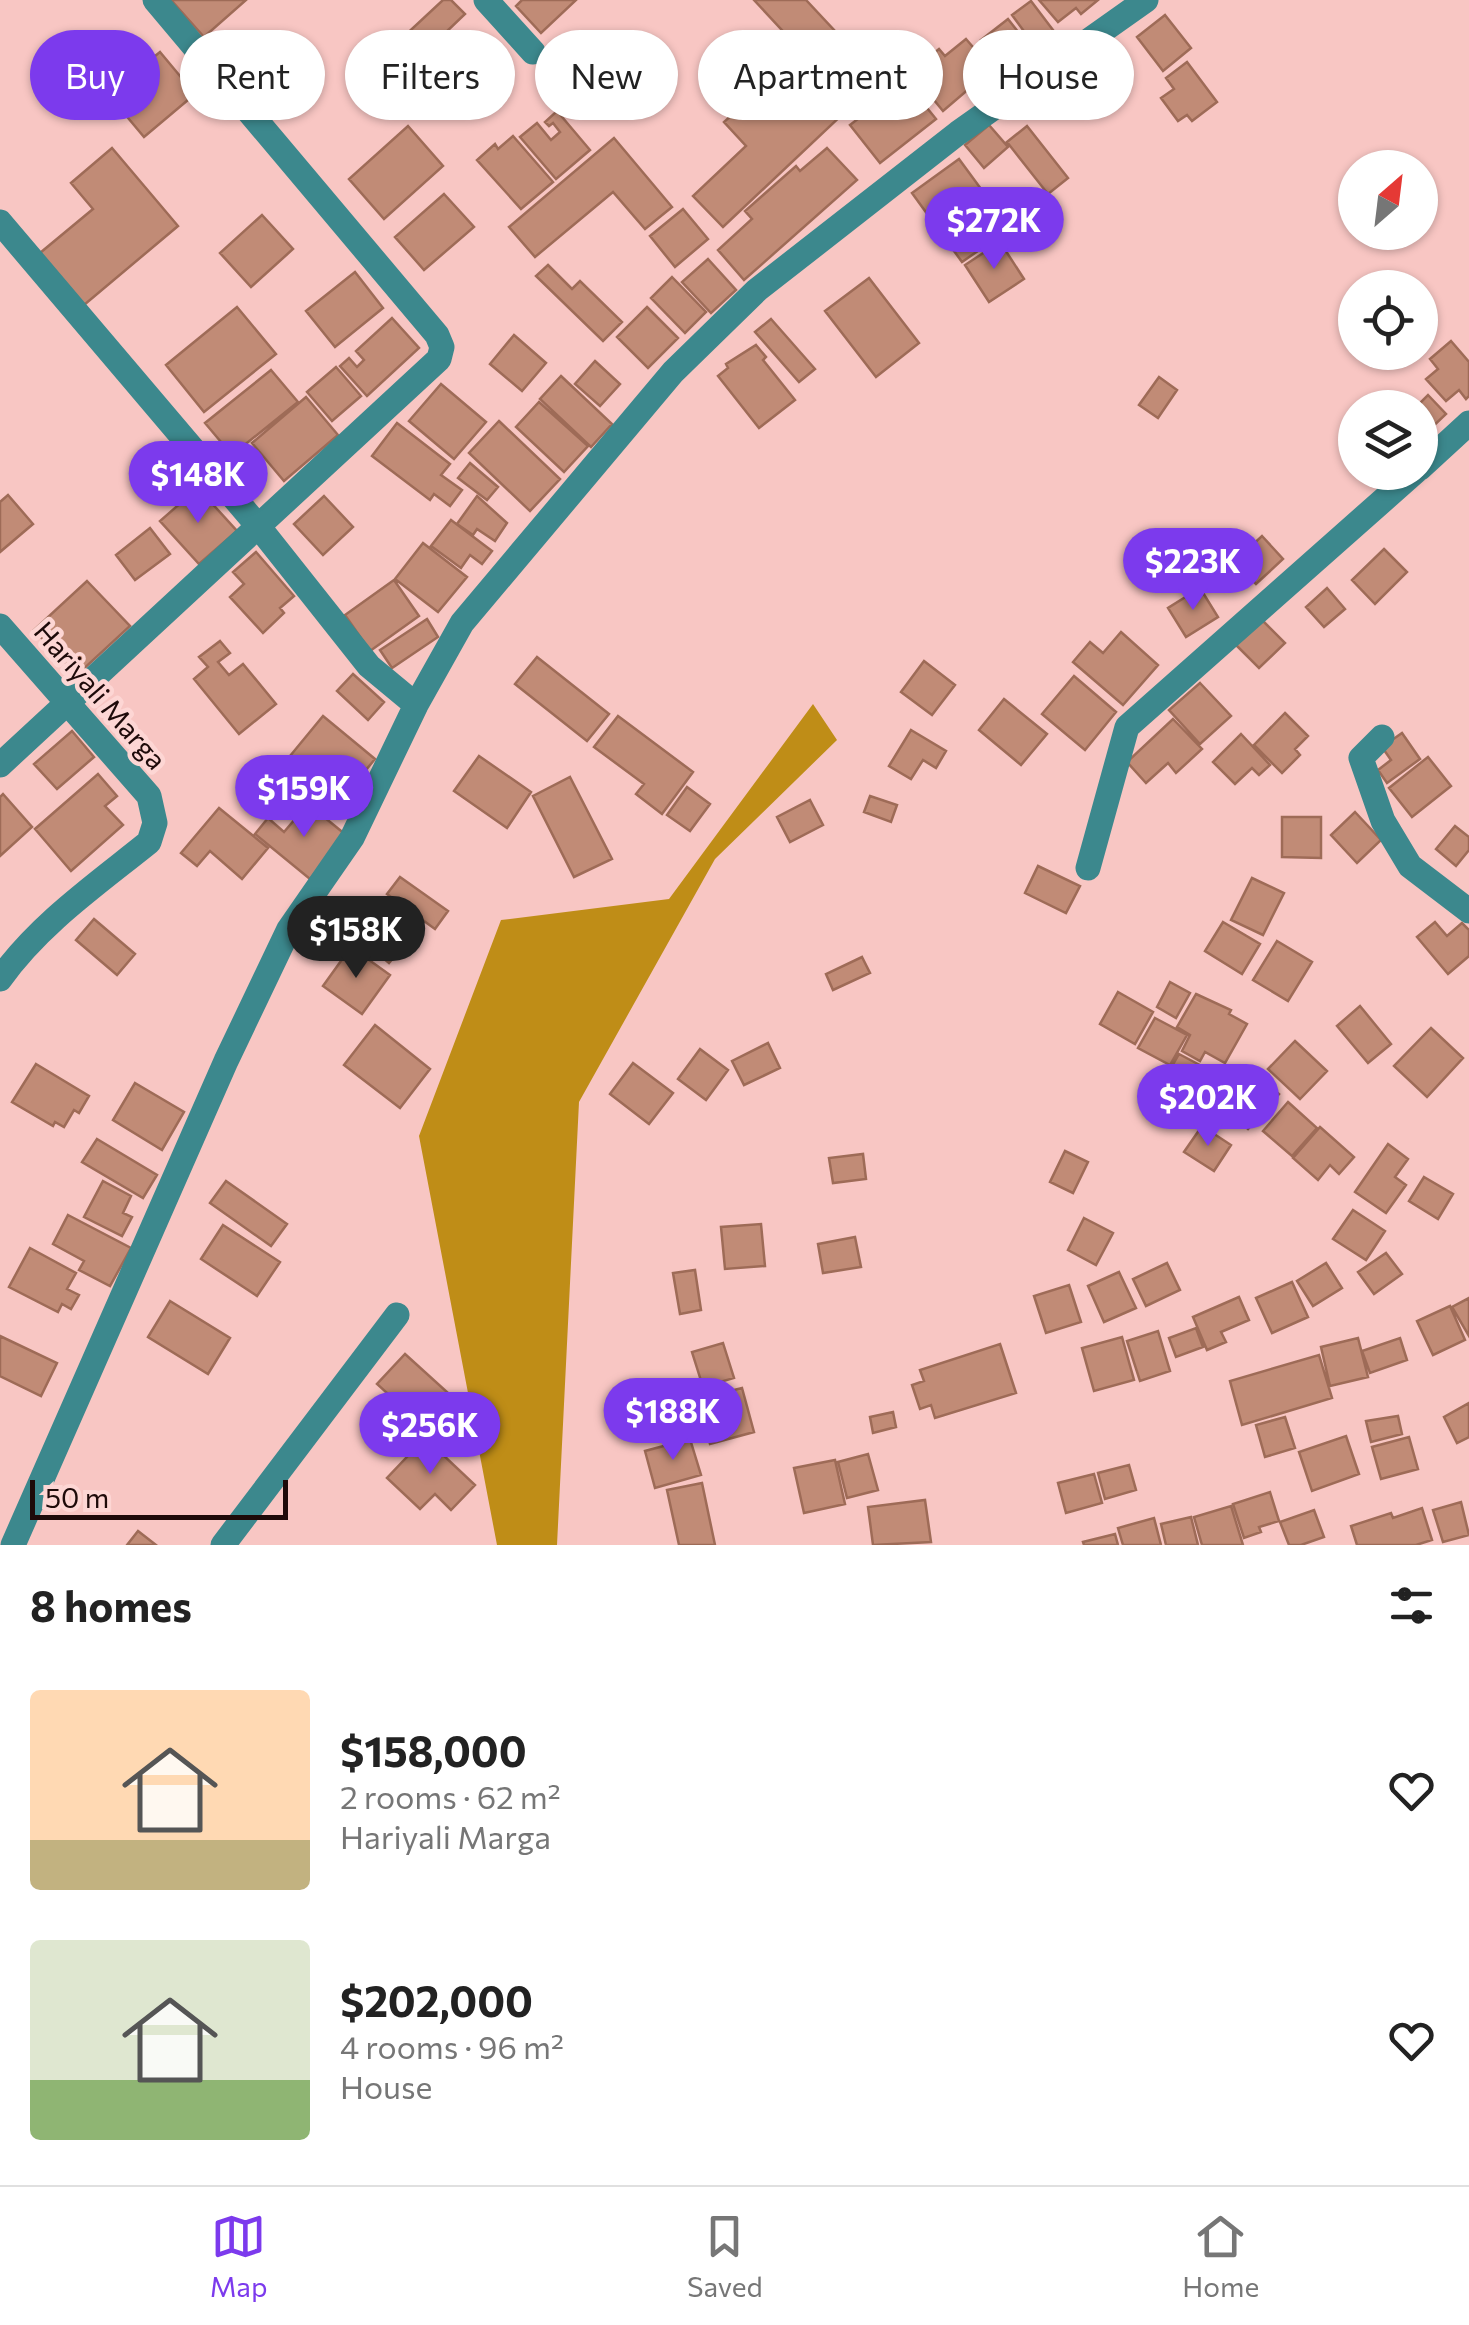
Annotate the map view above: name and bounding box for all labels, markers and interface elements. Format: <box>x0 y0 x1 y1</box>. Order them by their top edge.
chip: Buy <box>30 30 160 120</box>
chip: Rent <box>180 30 325 120</box>
chip: Filters <box>345 30 515 120</box>
chip: New <box>535 30 678 120</box>
chip: Apartment <box>698 30 943 120</box>
chip: House <box>963 30 1134 120</box>
north arrow <box>1338 150 1438 250</box>
map controls <box>1338 150 1438 490</box>
pin: $272K <box>924 187 1064 272</box>
text: $272K <box>947 199 1041 239</box>
button: locate <box>1338 270 1438 370</box>
button: layers <box>1338 390 1438 490</box>
pin: $148K <box>128 441 268 526</box>
text: $148K <box>151 453 245 493</box>
pin: $223K <box>1123 528 1263 613</box>
text: $223K <box>1145 540 1241 580</box>
street label: Hariyali Marga <box>28 614 174 776</box>
pin: $159K <box>234 755 374 840</box>
text: $159K <box>257 767 351 807</box>
pin: $158K <box>286 896 426 981</box>
text: $158K <box>309 908 403 948</box>
pin: $202K <box>1138 1064 1278 1149</box>
text: $202K <box>1159 1076 1257 1116</box>
pin: $188K <box>603 1378 743 1463</box>
text: $188K <box>626 1390 720 1430</box>
pin: $256K <box>360 1392 500 1477</box>
text: $256K <box>381 1404 479 1444</box>
scale bar <box>30 1475 288 1520</box>
text: 50 m <box>45 1480 109 1514</box>
icon: filters <box>1384 1578 1439 1633</box>
text: 8 homes <box>30 1579 192 1631</box>
text: $158,000 <box>340 1724 527 1776</box>
icon: home <box>110 1730 230 1850</box>
icon: heart <box>1384 1763 1439 1818</box>
text: 2 rooms · 62 m² <box>340 1776 561 1816</box>
text: Hariyali Marga <box>340 1816 551 1856</box>
text: $202,000 <box>340 1974 533 2026</box>
icon: home <box>110 1980 230 2100</box>
icon: heart <box>1384 2013 1439 2068</box>
text: 4 rooms · 96 m² <box>340 2026 564 2066</box>
text: House <box>340 2066 432 2106</box>
tab: Map <box>210 2209 268 2303</box>
tab: Saved <box>687 2209 763 2303</box>
tab: Home <box>1182 2209 1259 2303</box>

